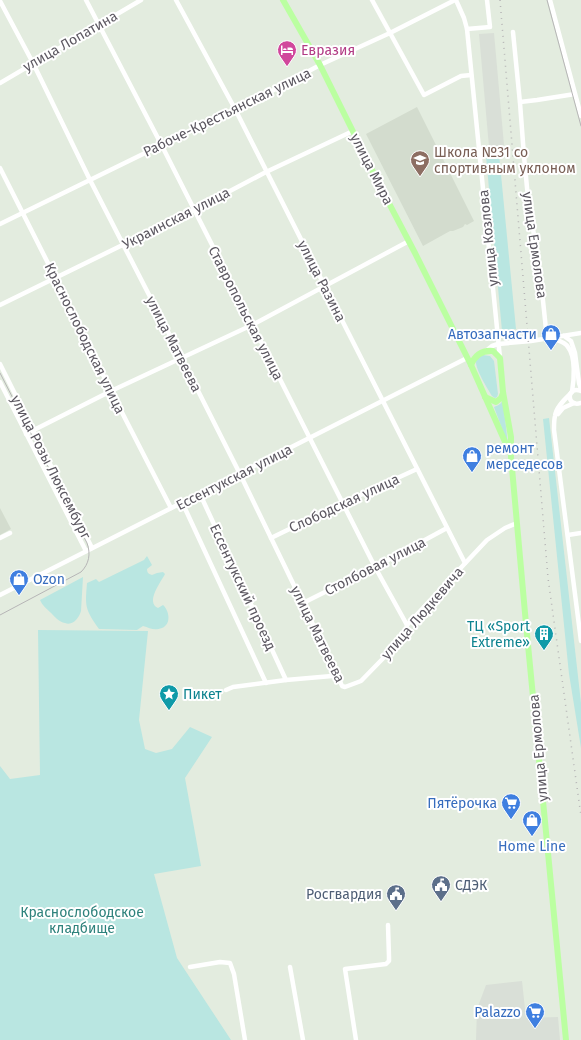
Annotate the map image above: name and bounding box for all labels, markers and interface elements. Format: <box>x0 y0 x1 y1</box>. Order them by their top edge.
street label: улица Лопатина <box>20 7 121 75</box>
hotel icon: Евразия <box>276 39 298 67</box>
place label: Евразия <box>301 42 355 59</box>
street label: Рабоче-Крестьянская улица <box>141 64 314 161</box>
street label: улица Мира <box>346 131 397 208</box>
place label: Школа №31 со спортивным уклоном <box>434 144 576 177</box>
school or university icon: Школа №31 со спортивным уклоном <box>409 149 431 177</box>
street label: Украинская улица <box>119 184 233 253</box>
street label: улица Козлова <box>475 189 502 287</box>
street label: улица Ермолова <box>519 191 550 300</box>
street label: улица Разина <box>294 238 349 325</box>
street label: Ставропольская улица <box>204 243 287 383</box>
street label: Краснослободская улица <box>41 260 129 416</box>
street label: улица Матвеева <box>142 293 205 395</box>
shop icon: Автозапчасти <box>540 323 562 351</box>
place label: Автозапчасти <box>448 326 537 343</box>
street label: улица Розы Люксембург <box>7 392 94 542</box>
place label: ремонт мерседесов <box>486 440 563 473</box>
street label: Ессентукская улица <box>173 441 295 514</box>
shop icon: ремонт мерседесов <box>461 445 483 473</box>
street label: Слободская улица <box>286 470 402 536</box>
street label: Ессентукский проезд <box>206 521 279 653</box>
street label: Столбовая улица <box>322 534 429 599</box>
street label: улица Людкевича <box>378 564 467 663</box>
shop icon: Ozon <box>8 568 30 596</box>
place label: Ozon <box>33 571 65 588</box>
street label: улица Матвеева <box>287 583 348 685</box>
place label: ТЦ «Sport Extreme» <box>467 618 531 651</box>
building icon: ТЦ «Sport Extreme» <box>533 623 555 651</box>
place icon: Пикет <box>158 683 180 711</box>
place label: Пикет <box>183 686 222 703</box>
street label: улица Ермолова <box>525 694 552 802</box>
supermarket icon: Пятёрочка <box>500 792 522 820</box>
place label: Пятёрочка <box>427 795 497 812</box>
shop icon: Home Line <box>521 809 543 837</box>
place label: Home Line <box>498 838 566 855</box>
public building icon: СДЭК <box>430 874 452 902</box>
place label: СДЭК <box>455 877 488 894</box>
public building icon: Росгвардия <box>385 883 407 911</box>
place label: Росгвардия <box>306 886 382 903</box>
park label: Краснослободское кладбище <box>20 904 144 937</box>
supermarket icon: Palazzo <box>524 1001 546 1029</box>
place label: Palazzo <box>474 1004 521 1021</box>

